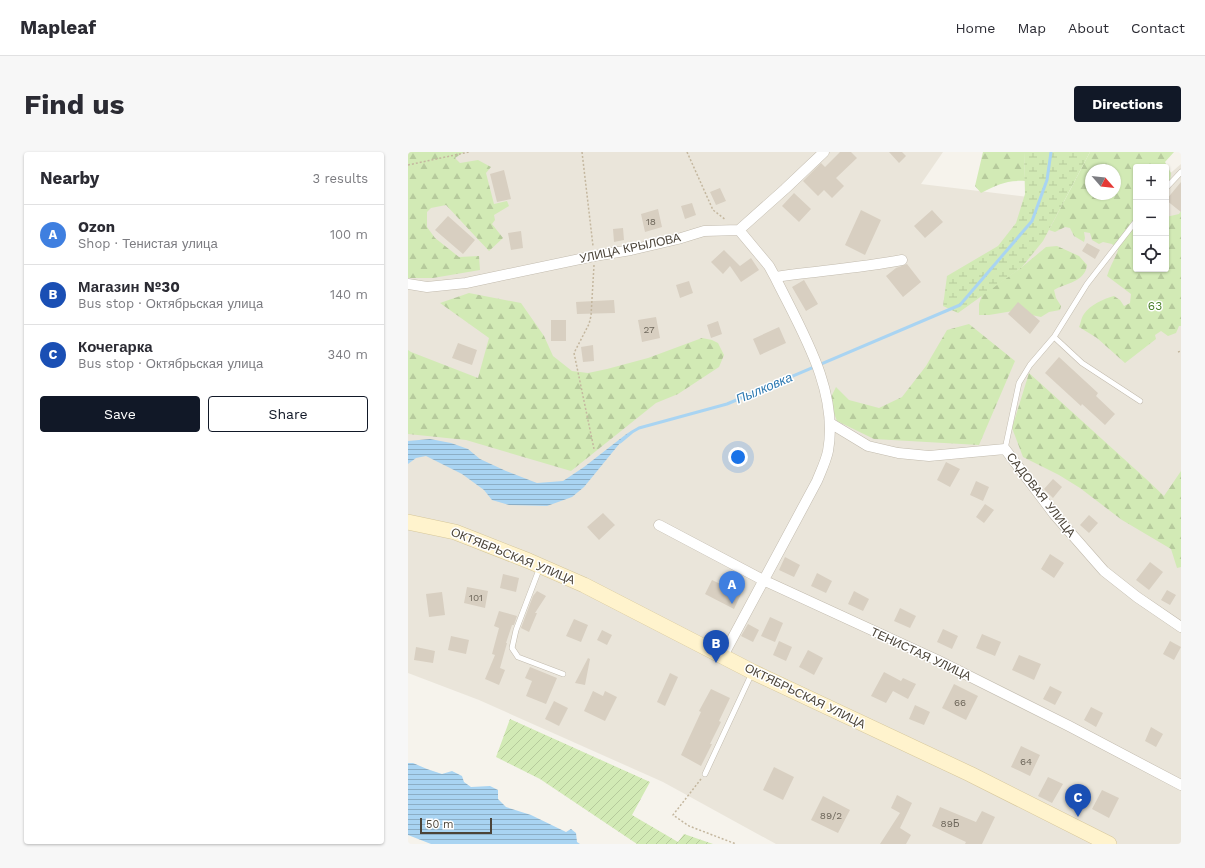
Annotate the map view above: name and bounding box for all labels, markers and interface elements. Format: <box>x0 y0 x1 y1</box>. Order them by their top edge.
text: Mapleaf <box>20 16 96 39</box>
text: Home <box>955 20 995 36</box>
text: Map <box>1017 20 1046 36</box>
text: About <box>1068 20 1109 36</box>
text: Contact <box>1131 20 1185 36</box>
button: Directions <box>1074 86 1181 122</box>
text: Find us <box>24 88 124 121</box>
north arrow <box>1085 164 1121 200</box>
map controls <box>1133 164 1169 272</box>
button: + <box>1133 164 1169 200</box>
text: Nearby <box>40 168 99 188</box>
text: 3 results <box>313 171 368 186</box>
button: − <box>1133 200 1169 236</box>
house number: 18 <box>646 216 656 227</box>
text: Ozon <box>78 218 115 236</box>
text: A <box>49 227 57 242</box>
text: 100 m <box>330 227 368 242</box>
street label: УЛИЦА КРЫЛОВА <box>578 230 682 266</box>
text: Shop · Тенистая улица <box>78 236 218 251</box>
button: locate <box>1133 236 1169 272</box>
text: Магазин №30 <box>78 278 180 296</box>
text: B <box>49 287 57 302</box>
text: 140 m <box>330 287 368 302</box>
text: Bus stop · Октябрьская улица <box>78 296 263 311</box>
park label: 63 <box>1148 299 1162 313</box>
house number: 27 <box>643 324 655 335</box>
text: Кочегарка <box>78 338 153 356</box>
text: C <box>49 347 57 362</box>
text: 340 m <box>328 347 368 362</box>
text: Bus stop · Октябрьская улица <box>78 356 263 371</box>
water label: Пылковка <box>734 369 794 407</box>
button: Save <box>40 396 200 432</box>
button: Share <box>208 396 368 432</box>
your location <box>728 447 748 467</box>
street label: САДОВАЯ УЛИЦА <box>1004 450 1078 540</box>
street label: ОКТЯБРЬСКАЯ УЛИЦА <box>449 525 577 587</box>
pin: A <box>719 571 745 604</box>
house number: 101 <box>469 592 483 603</box>
street label: ТЕНИСТАЯ УЛИЦА <box>869 625 973 683</box>
pin: B <box>703 630 729 663</box>
street label: ОКТЯБРЬСКАЯ УЛИЦА <box>742 661 868 731</box>
house number: 66 <box>954 697 966 708</box>
house number: 64 <box>1020 756 1032 767</box>
pin: C <box>1065 784 1091 817</box>
house number: 89/2 <box>820 810 842 821</box>
scale bar <box>420 816 492 835</box>
text: 50 m <box>426 818 453 831</box>
house number: 89Б <box>941 818 960 829</box>

